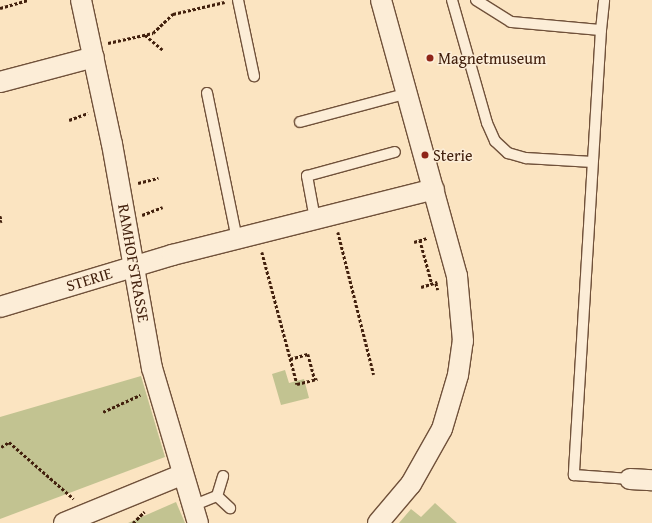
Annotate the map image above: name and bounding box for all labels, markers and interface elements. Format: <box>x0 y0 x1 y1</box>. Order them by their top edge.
place label: Magnetmuseum <box>438 48 546 68</box>
marker: Magnetmuseum <box>425 53 435 63</box>
place label: Sterie <box>433 145 473 165</box>
marker: Sterie <box>420 150 430 160</box>
street label: RAMHOFSTRASSE <box>114 202 154 324</box>
street label: STERIE <box>64 263 114 295</box>

